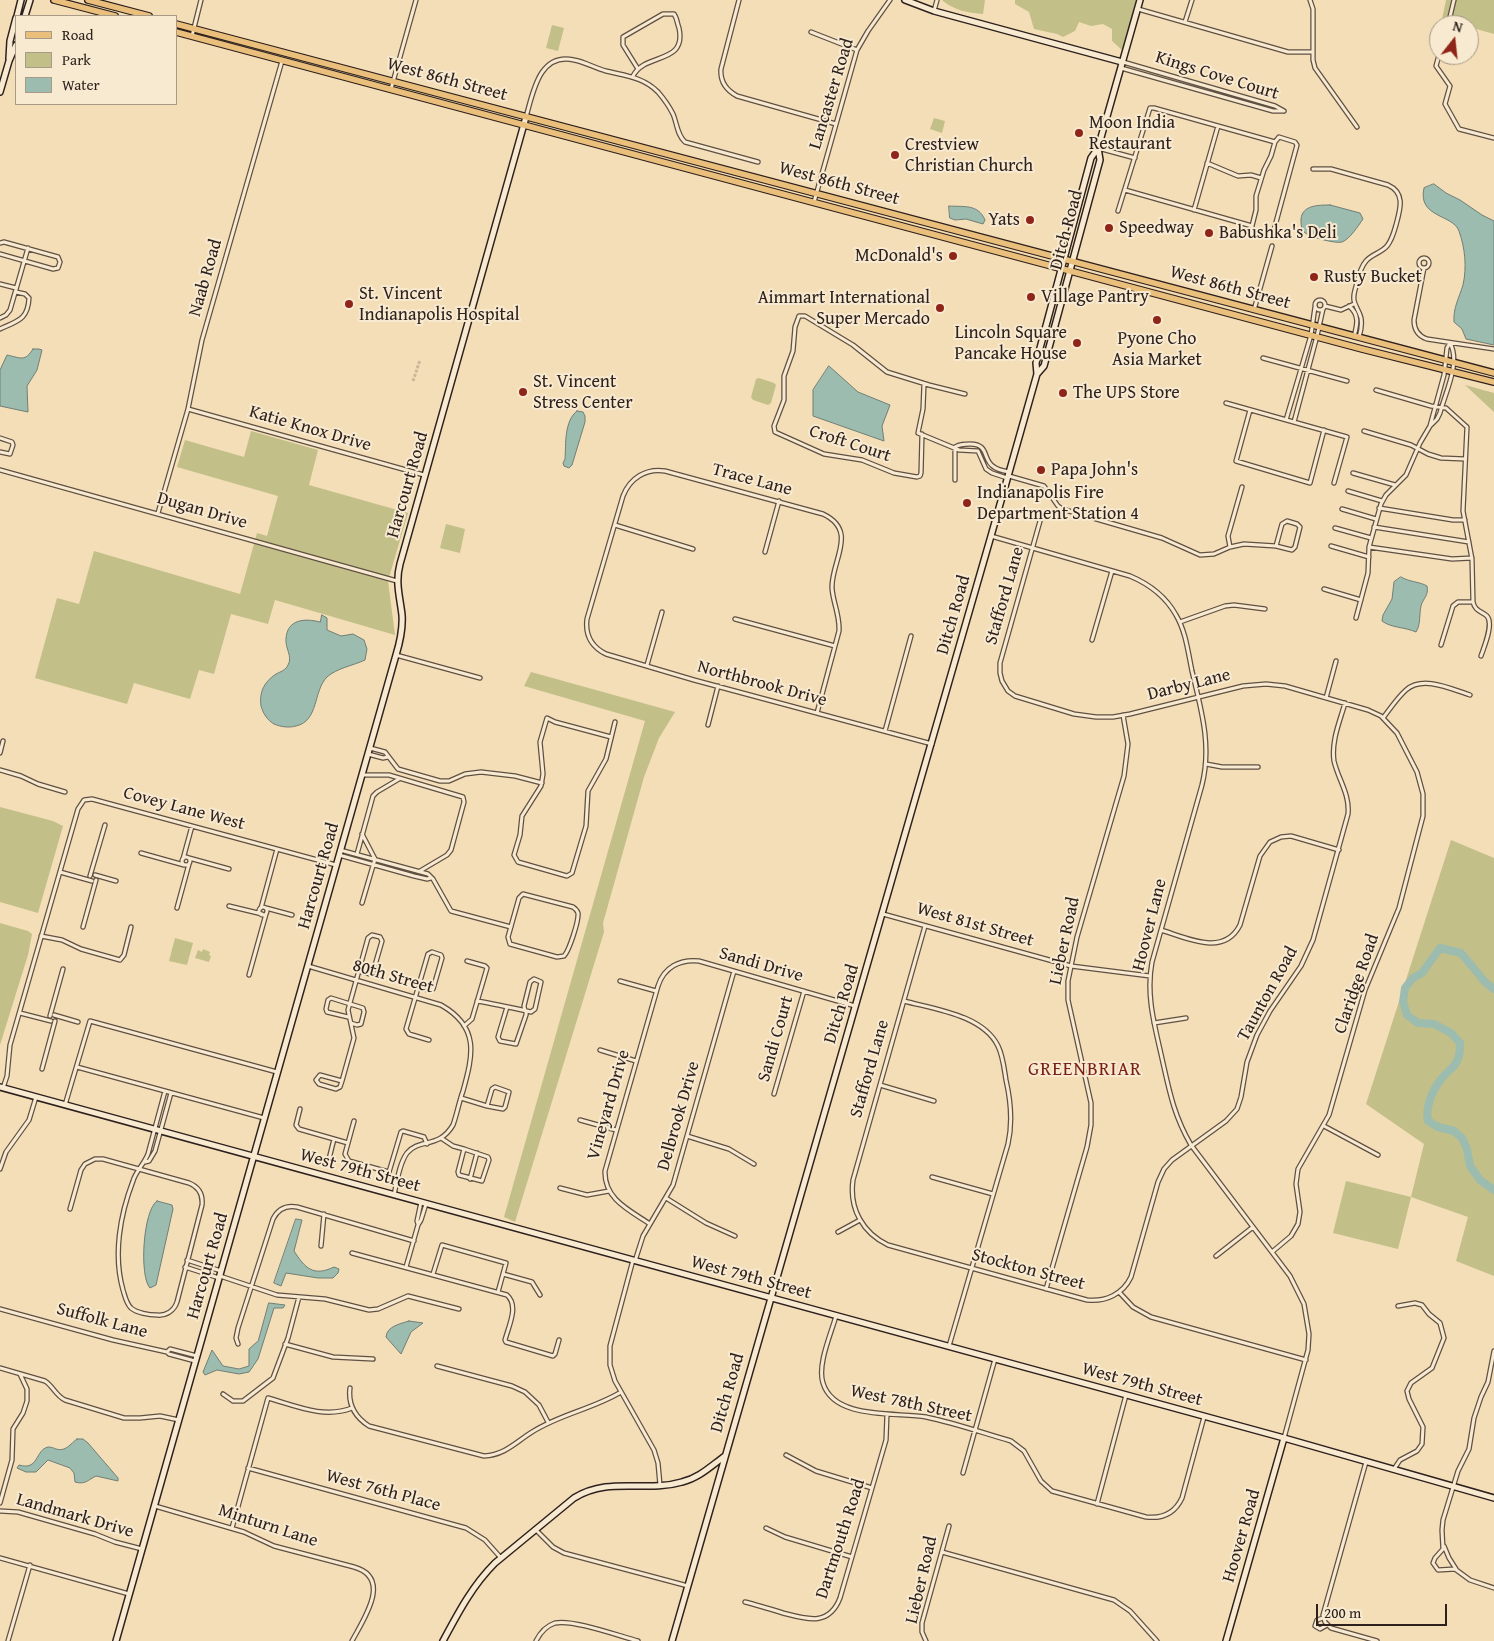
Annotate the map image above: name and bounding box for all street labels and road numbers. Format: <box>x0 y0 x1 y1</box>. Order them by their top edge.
street label: Lancaster Road <box>805 36 859 152</box>
street label: Kings Cove Court <box>1153 47 1281 105</box>
street label: West 86th Street <box>384 54 510 106</box>
street label: West 86th Street <box>776 158 902 210</box>
street label: Ditch Road <box>1046 188 1088 272</box>
street label: Naab Road <box>185 237 227 319</box>
street label: West 86th Street <box>1167 262 1293 314</box>
street label: Katie Knox Drive <box>246 401 374 457</box>
street label: Croft Court <box>806 421 894 467</box>
street label: Harcourt Road <box>382 429 434 541</box>
street label: Trace Lane <box>710 459 794 501</box>
street label: Dugan Drive <box>155 488 249 534</box>
street label: Stafford Lane <box>981 544 1029 648</box>
street label: Ditch Road <box>932 573 976 657</box>
street label: Northbrook Drive <box>695 656 829 712</box>
street label: Darby Lane <box>1145 664 1233 706</box>
street label: Covey Lane West <box>121 782 247 836</box>
street label: Harcourt Road <box>293 820 345 932</box>
street label: Hoover Lane <box>1128 877 1172 973</box>
street label: Lieber Road <box>1045 895 1085 987</box>
street label: West 81st Street <box>914 898 1036 952</box>
street label: Claridge Road <box>1330 931 1384 1037</box>
street label: Sandi Drive <box>716 943 806 987</box>
street label: Taunton Road <box>1233 943 1303 1045</box>
street label: 80th Street <box>350 955 436 999</box>
street label: Ditch Road <box>820 962 864 1046</box>
street label: Sandi Court <box>753 993 799 1085</box>
street label: Stafford Lane <box>846 1017 894 1121</box>
street label: Vineyard Drive <box>583 1047 635 1163</box>
street label: Delbrook Drive <box>653 1059 705 1173</box>
street label: West 79th Street <box>297 1145 423 1197</box>
street label: Harcourt Road <box>182 1210 234 1322</box>
street label: Stockton Street <box>969 1245 1087 1295</box>
street label: West 79th Street <box>688 1252 814 1304</box>
street label: Suffolk Lane <box>54 1299 150 1343</box>
street label: Ditch Road <box>706 1351 750 1435</box>
street label: West 79th Street <box>1079 1359 1205 1411</box>
street label: West 78th Street <box>848 1381 974 1427</box>
street label: West 76th Place <box>323 1465 443 1517</box>
street label: Dartmouth Road <box>811 1476 871 1602</box>
street label: Hoover Road <box>1218 1487 1266 1585</box>
street label: Landmark Drive <box>14 1489 136 1543</box>
street label: Minturn Lane <box>216 1500 320 1552</box>
street label: Lieber Road <box>901 1534 943 1626</box>

